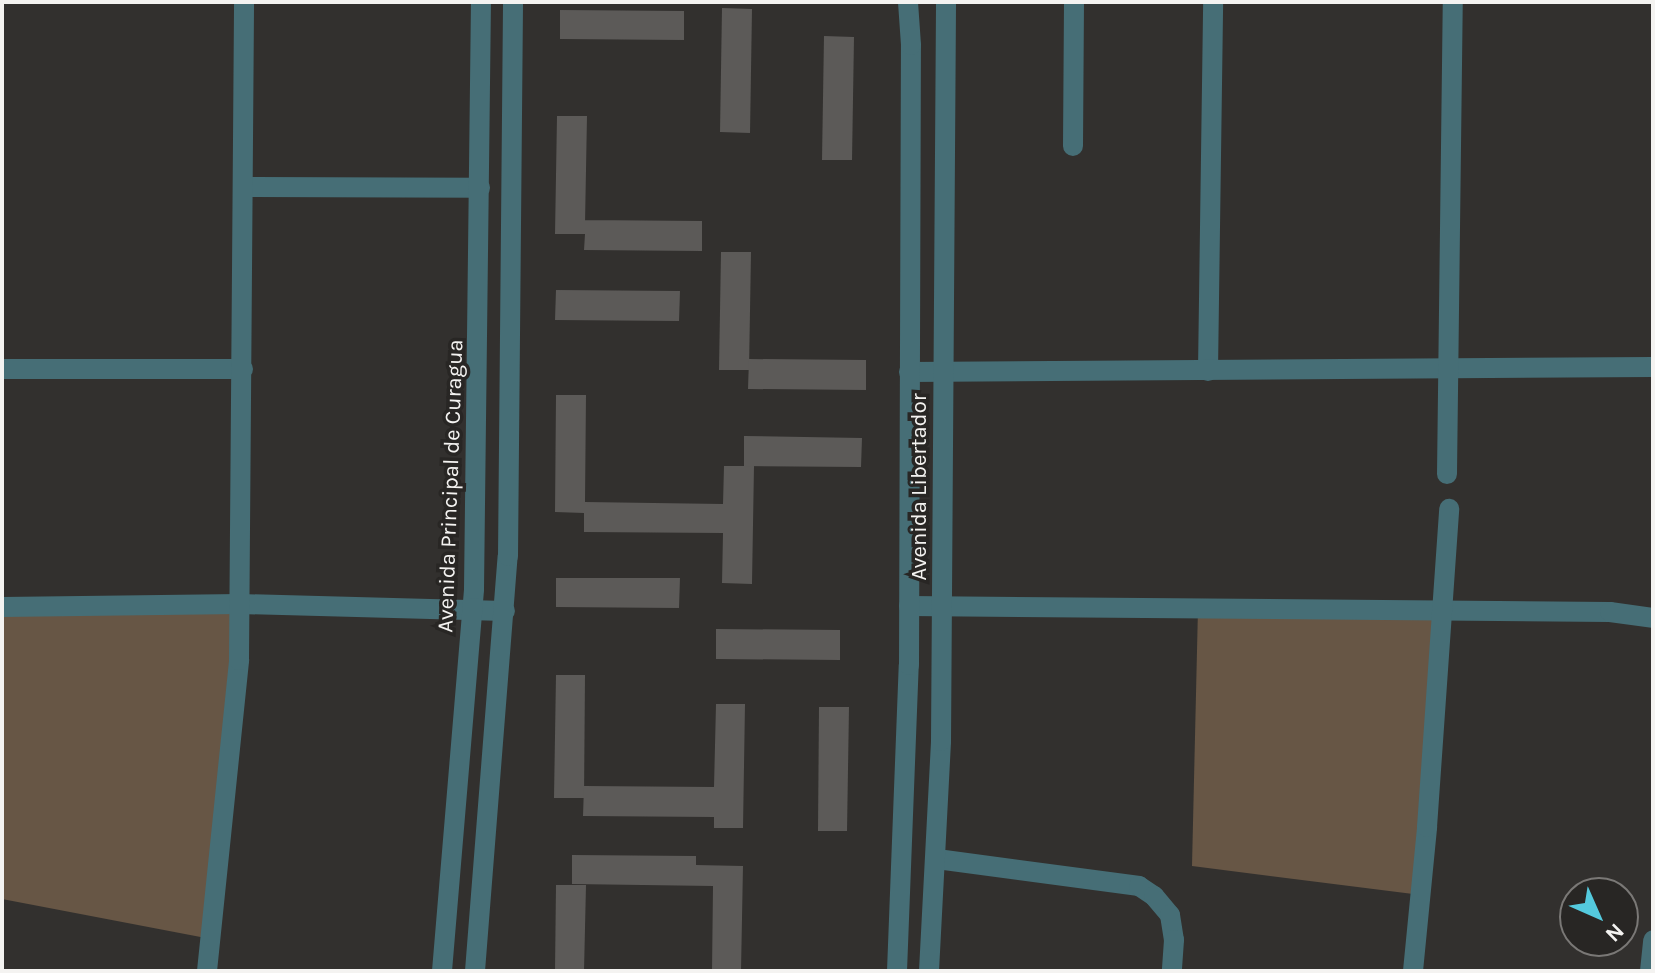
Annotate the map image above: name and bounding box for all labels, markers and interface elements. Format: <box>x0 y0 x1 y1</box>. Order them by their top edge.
street label: Avenida Principal de Curagua <box>433 339 469 633</box>
street label: Avenida Libertador <box>907 393 933 581</box>
north arrow <box>1559 877 1639 957</box>
text: N <box>1600 918 1629 947</box>

